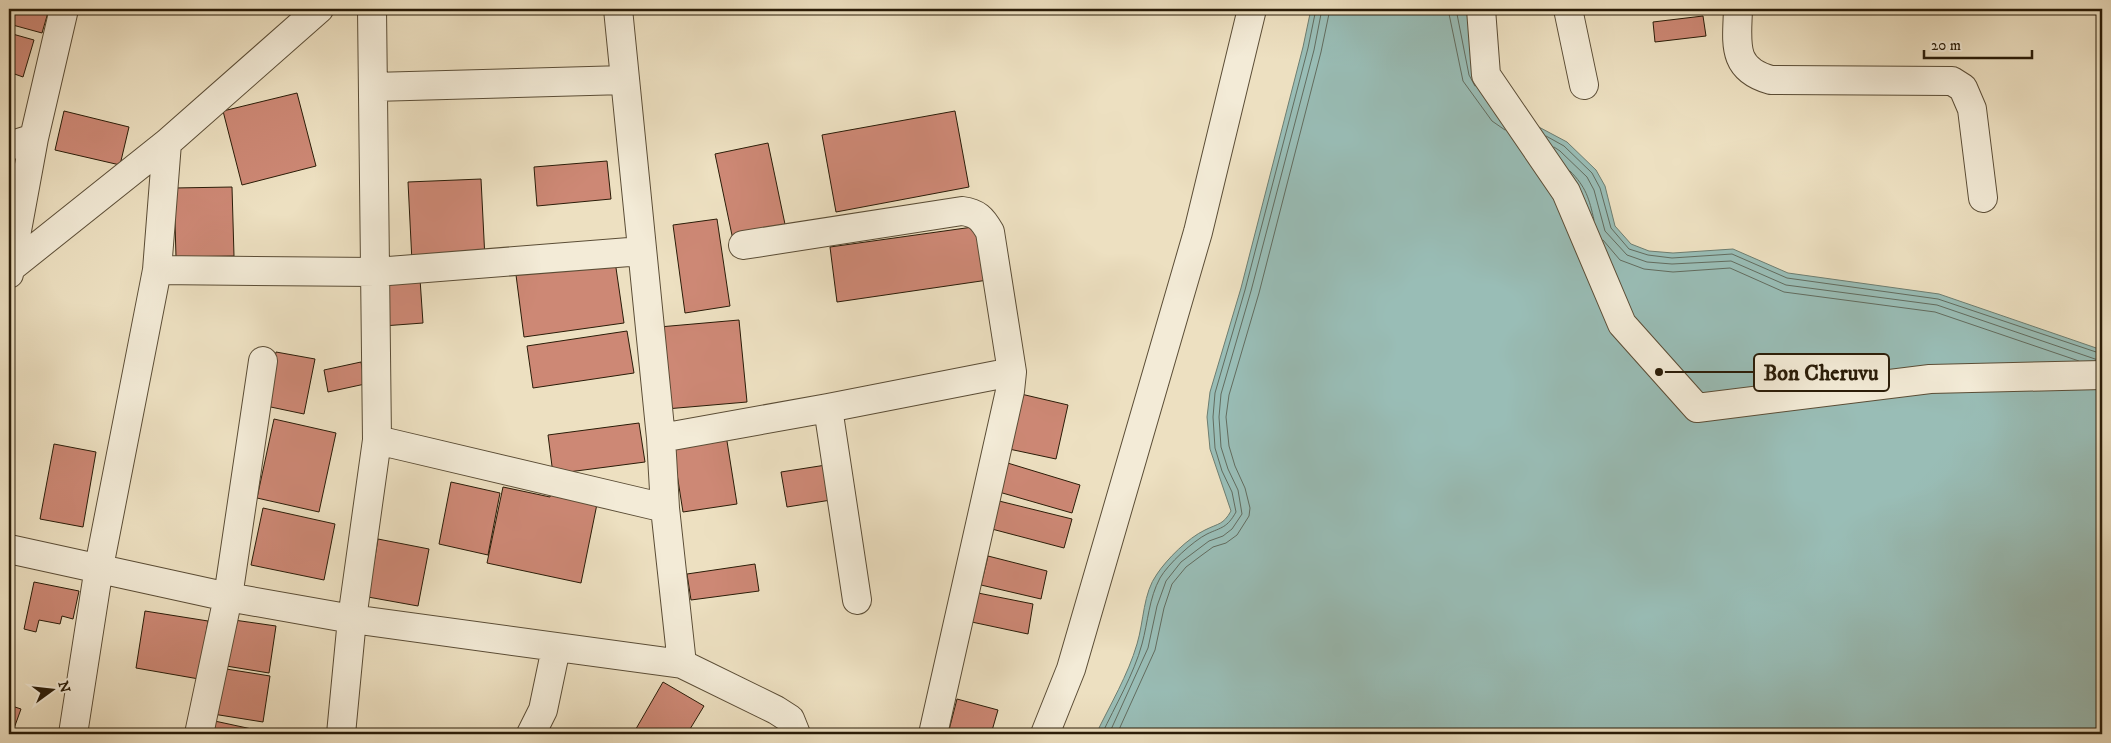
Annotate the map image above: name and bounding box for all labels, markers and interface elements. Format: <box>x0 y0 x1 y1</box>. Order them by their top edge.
scale bar <box>1924 28 2031 60</box>
text: 20 m <box>1931 36 1961 55</box>
callout: Bon Cheruvu <box>1754 354 1889 391</box>
text: Bon Cheruvu <box>1763 360 1879 387</box>
north arrow <box>28 666 78 716</box>
text: N <box>53 679 74 695</box>

